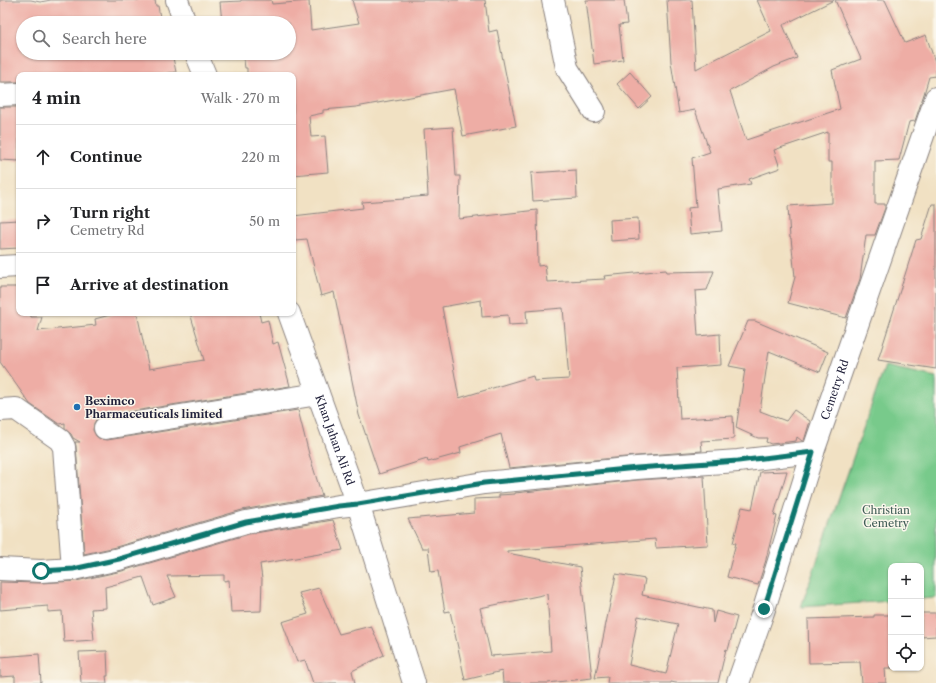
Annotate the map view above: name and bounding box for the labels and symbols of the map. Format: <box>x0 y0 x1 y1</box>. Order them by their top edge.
street label: Cemetry Rd <box>818 357 852 422</box>
street label: Khan Jahan Ali Rd <box>312 393 358 487</box>
place label: Beximco Pharmaceuticals limited <box>85 394 223 421</box>
marker: Beximco Pharmaceuticals limited <box>72 402 82 412</box>
park label: Christian Cemetry <box>862 503 910 530</box>
route start <box>32 562 50 580</box>
route end <box>755 600 773 618</box>

